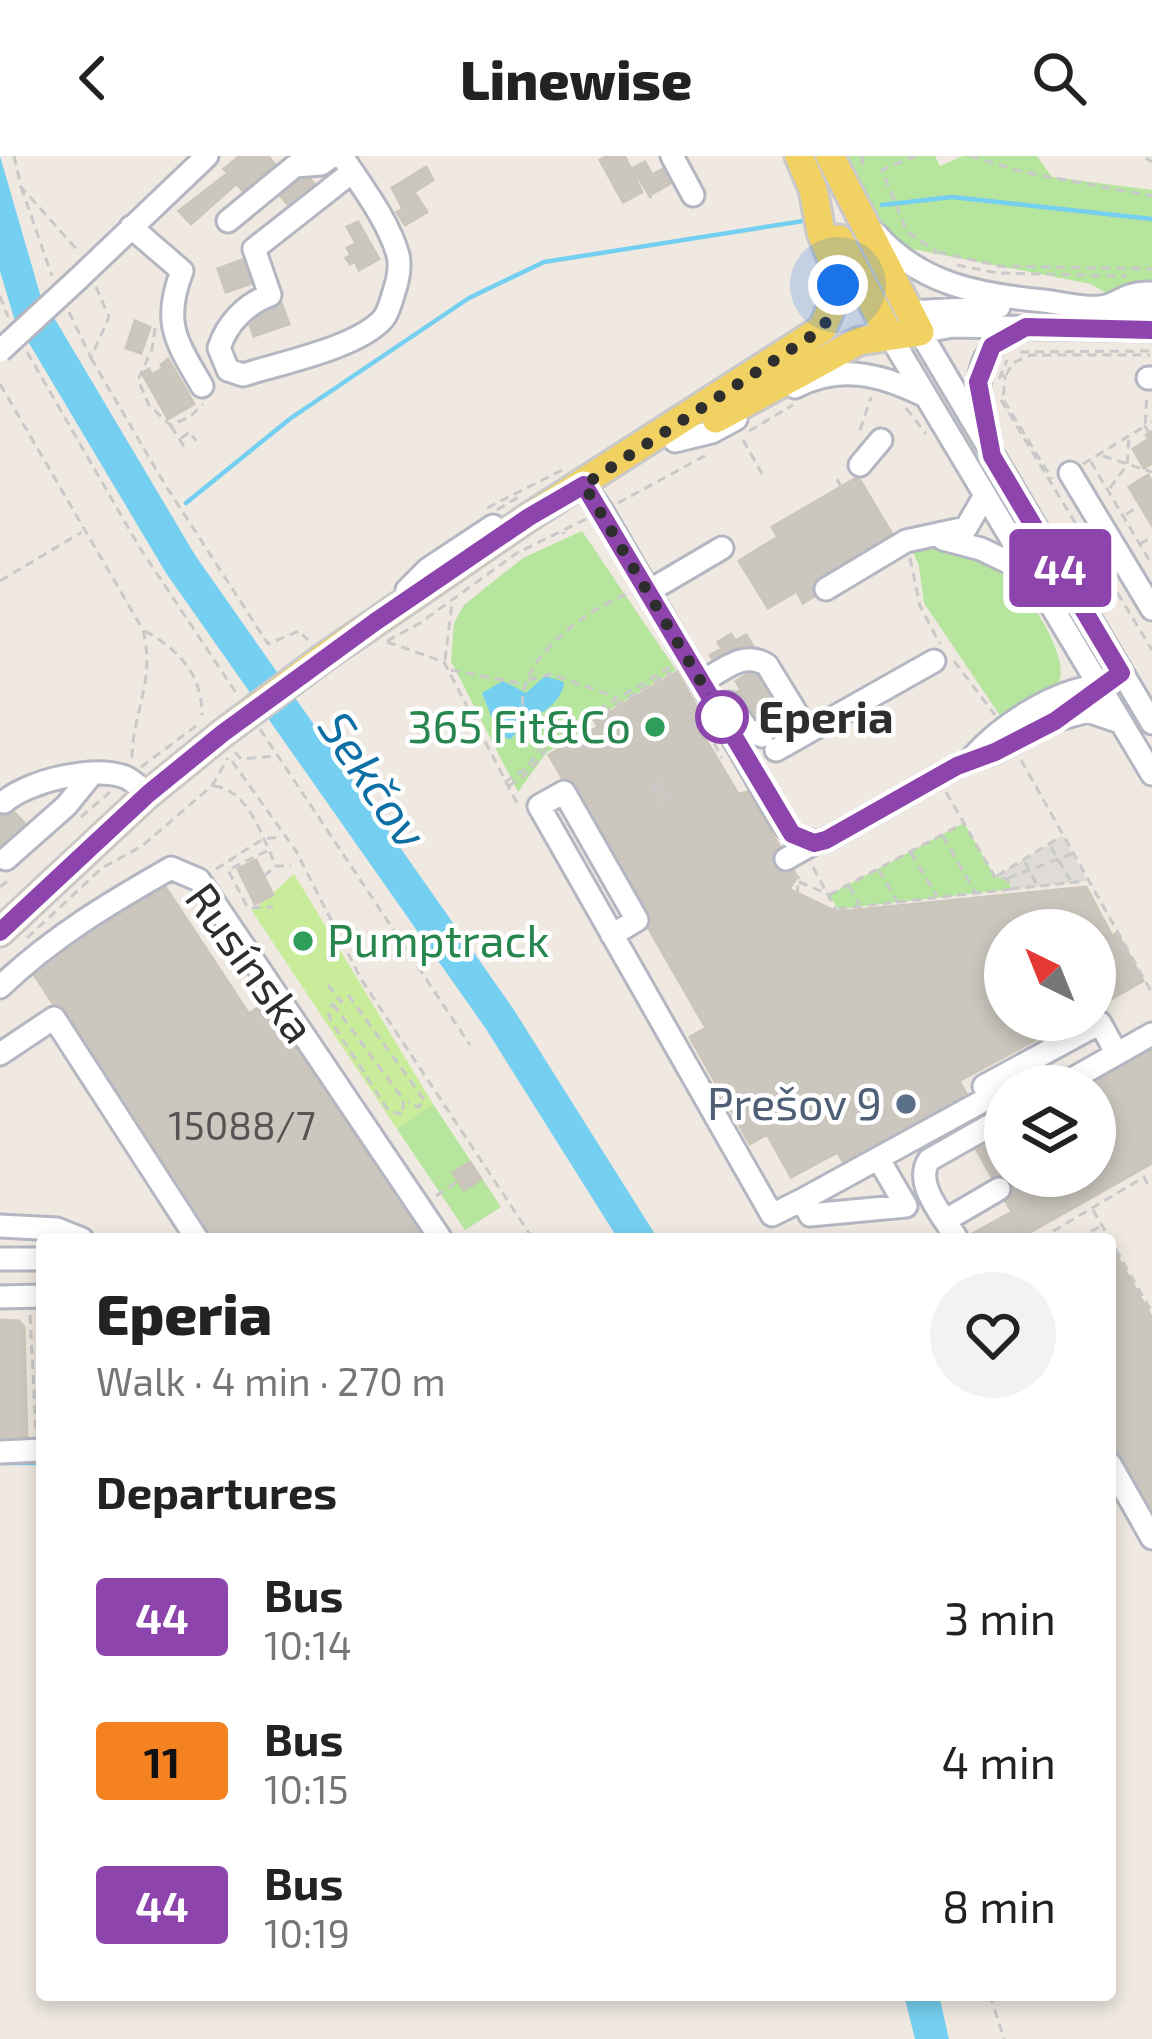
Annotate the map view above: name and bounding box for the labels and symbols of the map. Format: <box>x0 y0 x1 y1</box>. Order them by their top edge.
your location <box>808 255 868 315</box>
line badge: 44 <box>1006 529 1114 607</box>
place label: Eperia <box>758 688 894 742</box>
marker: Eperia <box>697 692 747 742</box>
place label: 365 Fit&Co <box>408 698 631 752</box>
water label: Sekčov <box>308 699 441 858</box>
marker: 365 Fit&Co <box>642 714 668 740</box>
street label: Rusínska <box>176 871 328 1052</box>
north arrow <box>984 909 1116 1041</box>
place label: Pumptrack <box>327 912 550 966</box>
marker: Pumptrack <box>290 928 316 954</box>
place label: Prešov 9 <box>707 1075 882 1129</box>
marker: Prešov 9 <box>893 1091 919 1117</box>
house number: 15088/7 <box>168 1101 316 1148</box>

